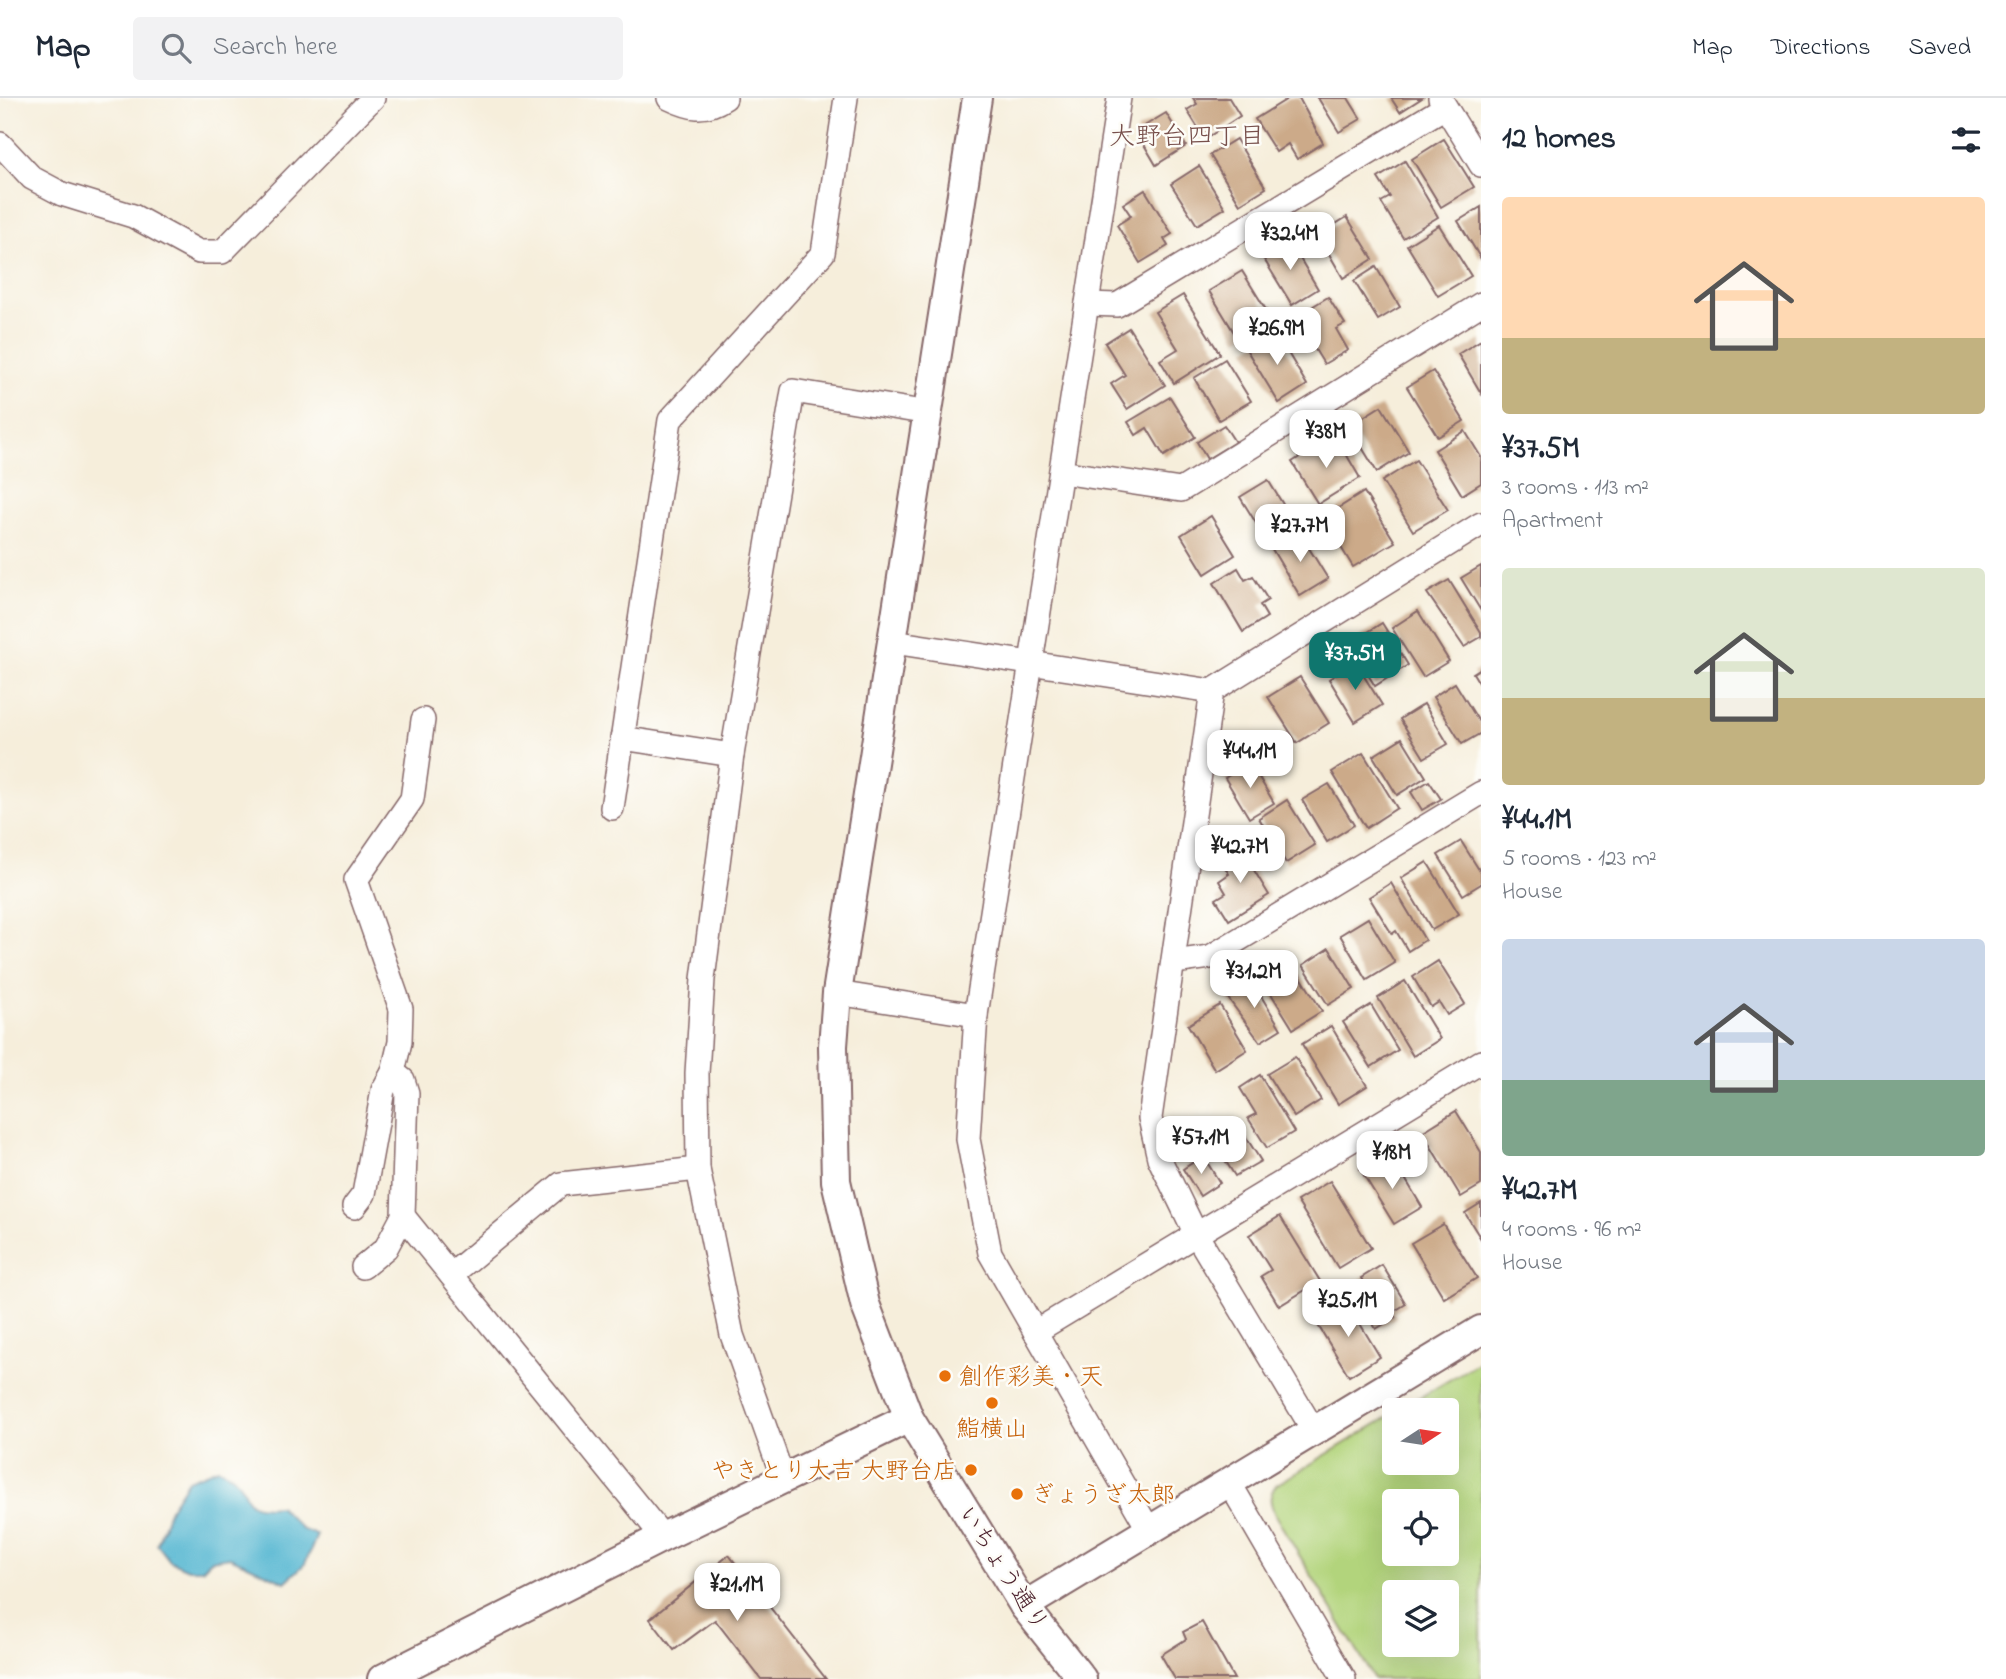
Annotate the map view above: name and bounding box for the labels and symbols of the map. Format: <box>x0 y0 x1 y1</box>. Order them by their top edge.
district label: 大野台四丁目 <box>1109 119 1265 157</box>
pin: ¥32.4M <box>1233 212 1347 272</box>
pin: ¥26.9M <box>1220 308 1334 367</box>
pin: ¥38M <box>1285 410 1367 470</box>
pin: ¥27.7M <box>1243 504 1357 564</box>
pin: ¥37.5M <box>1298 632 1412 692</box>
pin: ¥44.1M <box>1193 730 1307 790</box>
pin: ¥42.7M <box>1183 826 1297 885</box>
pin: ¥31.2M <box>1197 950 1311 1010</box>
pin: ¥57.1M <box>1144 1116 1258 1176</box>
pin: ¥18M <box>1351 1132 1433 1191</box>
pin: ¥25.1M <box>1291 1280 1405 1339</box>
place label: 創作彩美・天 <box>959 1361 1103 1396</box>
marker: 創作彩美・天 <box>937 1368 953 1384</box>
marker: 鮨横山 <box>984 1395 1000 1411</box>
north arrow <box>1382 1398 1460 1475</box>
place label: 鮨横山 <box>956 1413 1028 1448</box>
place label: やきとり大吉 大野台店 <box>711 1455 957 1490</box>
marker: やきとり大吉 大野台店 <box>963 1462 979 1478</box>
place label: ぎょうざ太郎 <box>1031 1479 1175 1514</box>
marker: ぎょうざ太郎 <box>1009 1486 1025 1502</box>
street label: いちょう通り <box>948 1499 1056 1639</box>
pin: ¥21.1M <box>680 1564 794 1623</box>

